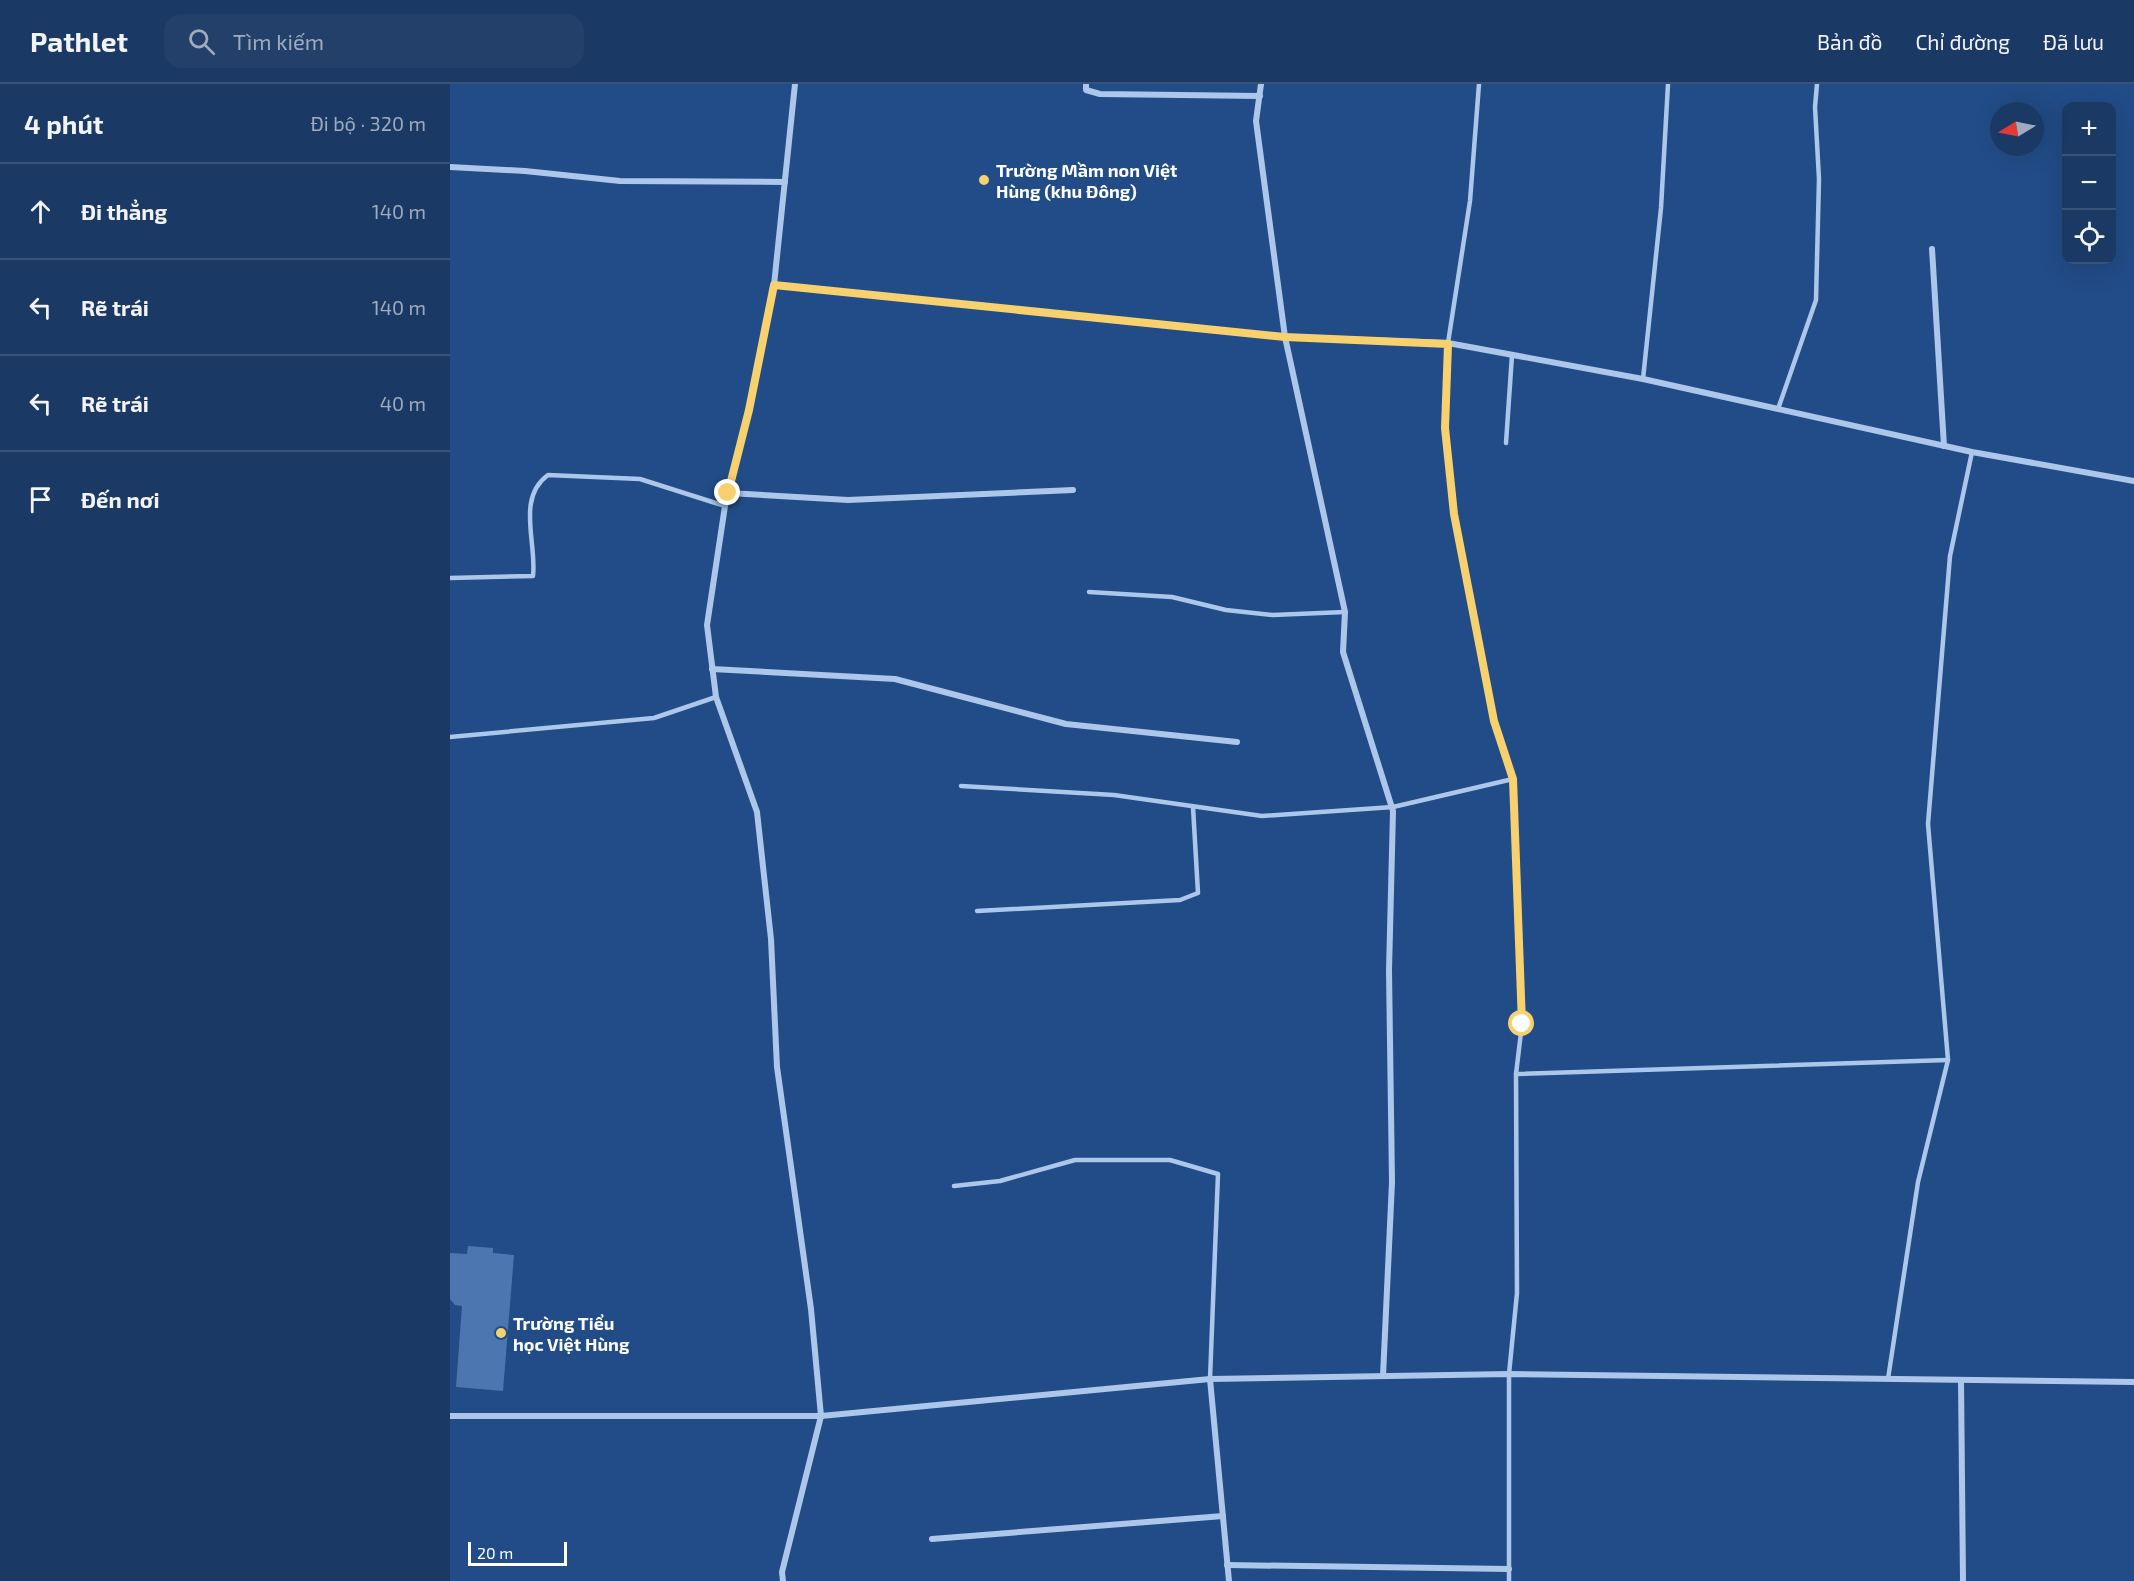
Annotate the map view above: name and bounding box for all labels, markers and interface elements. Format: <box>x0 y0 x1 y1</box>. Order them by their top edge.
search box <box>164 14 584 68</box>
text: Pathlet <box>30 24 128 58</box>
icon: search <box>185 25 218 58</box>
text: Tìm kiếm <box>233 28 324 54</box>
text: Bản đồ <box>1817 29 1882 54</box>
text: Chỉ đường <box>1915 29 2010 54</box>
text: Đã lưu <box>2043 29 2104 54</box>
north arrow <box>1990 102 2044 156</box>
map controls <box>2062 102 2116 264</box>
button: + <box>2062 102 2116 156</box>
text: 4 phút <box>24 108 103 139</box>
text: Đi bộ · 320 m <box>310 111 426 135</box>
button: − <box>2062 156 2116 210</box>
place label: Trường Mầm non Việt Hùng (khu Đông) <box>996 159 1178 202</box>
marker: Trường Mầm non Việt Hùng (khu Đông) <box>977 173 991 187</box>
icon: ahead <box>24 195 57 228</box>
text: Đi thẳng <box>81 198 167 224</box>
text: 140 m <box>372 199 426 223</box>
button: locate <box>2062 210 2116 264</box>
icon: left <box>24 291 57 324</box>
text: Rẽ trái <box>81 294 149 320</box>
text: 140 m <box>372 295 426 319</box>
icon: left <box>24 387 57 420</box>
text: Rẽ trái <box>81 390 149 416</box>
text: 40 m <box>380 391 426 415</box>
route end <box>714 479 740 505</box>
icon: arrive <box>24 483 57 516</box>
text: Đến nơi <box>81 486 159 512</box>
route start <box>1508 1010 1534 1036</box>
place label: Trường Tiểu học Việt Hùng <box>513 1312 630 1355</box>
marker: Trường Tiểu học Việt Hùng <box>494 1326 508 1340</box>
scale bar <box>468 1539 567 1566</box>
text: 20 m <box>477 1543 513 1562</box>

